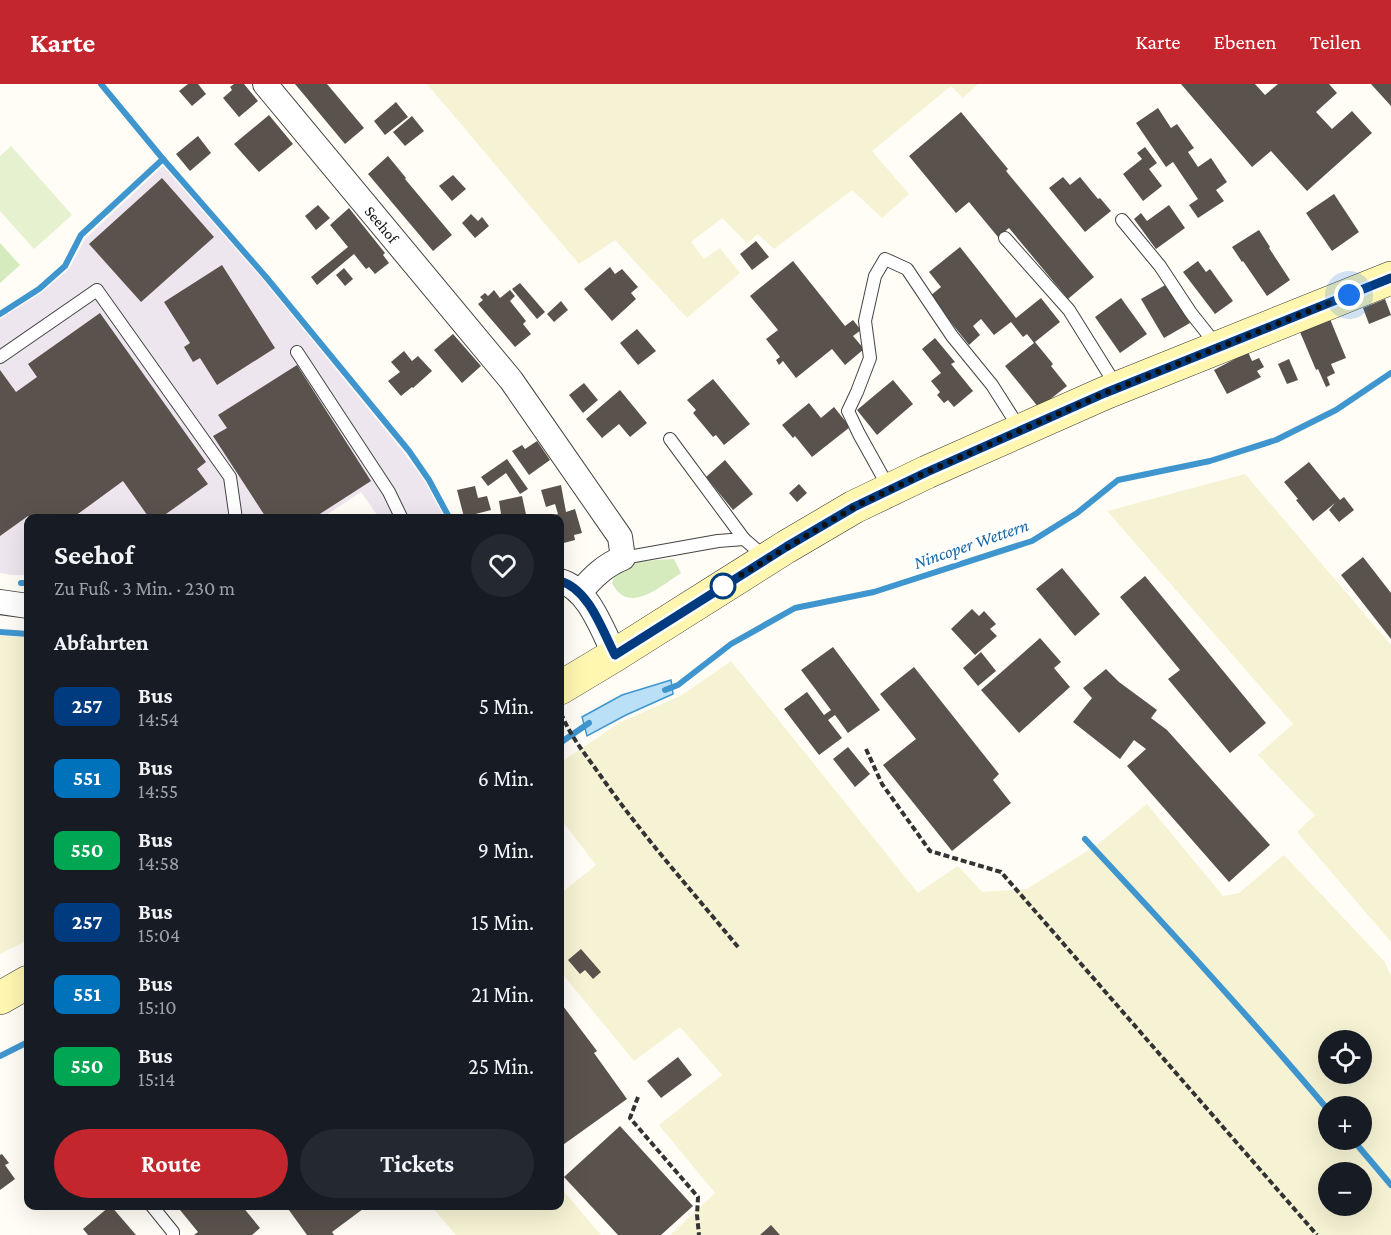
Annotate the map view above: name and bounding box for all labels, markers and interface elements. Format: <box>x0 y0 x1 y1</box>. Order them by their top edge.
text: Karte <box>30 27 95 58</box>
text: Karte <box>1135 30 1181 54</box>
text: Ebenen <box>1214 30 1277 54</box>
text: Teilen <box>1310 30 1361 54</box>
street label: Seehof <box>361 202 403 247</box>
your location <box>1334 280 1364 310</box>
water label: Nincoper Wettern <box>911 515 1031 573</box>
button: heart <box>471 534 534 597</box>
text: Seehof <box>54 539 134 570</box>
unlabelled marker <box>710 573 736 599</box>
text: Zu Fuß · 3 Min. · 230 m <box>54 577 235 599</box>
text: Abfahrten <box>54 630 149 655</box>
text: Bus <box>138 683 172 708</box>
text: 257 <box>72 694 102 718</box>
text: 5 Min. <box>479 694 534 719</box>
text: 14:54 <box>138 708 179 730</box>
text: Bus <box>138 755 172 780</box>
text: 551 <box>73 766 101 790</box>
text: 6 Min. <box>478 766 534 791</box>
text: 14:55 <box>138 780 178 802</box>
text: Bus <box>138 827 172 852</box>
text: 550 <box>70 838 104 862</box>
text: 9 Min. <box>478 838 534 863</box>
text: 14:58 <box>138 852 180 874</box>
text: Bus <box>138 899 172 924</box>
text: 257 <box>72 910 102 934</box>
text: 15 Min. <box>471 910 534 935</box>
text: 15:04 <box>138 924 180 946</box>
text: Bus <box>138 971 172 996</box>
text: 551 <box>73 982 101 1006</box>
text: 21 Min. <box>471 982 534 1007</box>
text: 15:10 <box>138 996 177 1018</box>
map controls <box>1318 1030 1372 1216</box>
button: locate <box>1318 1030 1372 1084</box>
text: Bus <box>138 1043 172 1068</box>
text: 550 <box>70 1054 104 1078</box>
text: 25 Min. <box>468 1054 534 1079</box>
text: 15:14 <box>138 1068 176 1090</box>
button: + <box>1318 1096 1372 1150</box>
button: Route <box>54 1129 288 1198</box>
button: Tickets <box>300 1129 534 1198</box>
button: − <box>1318 1162 1372 1216</box>

